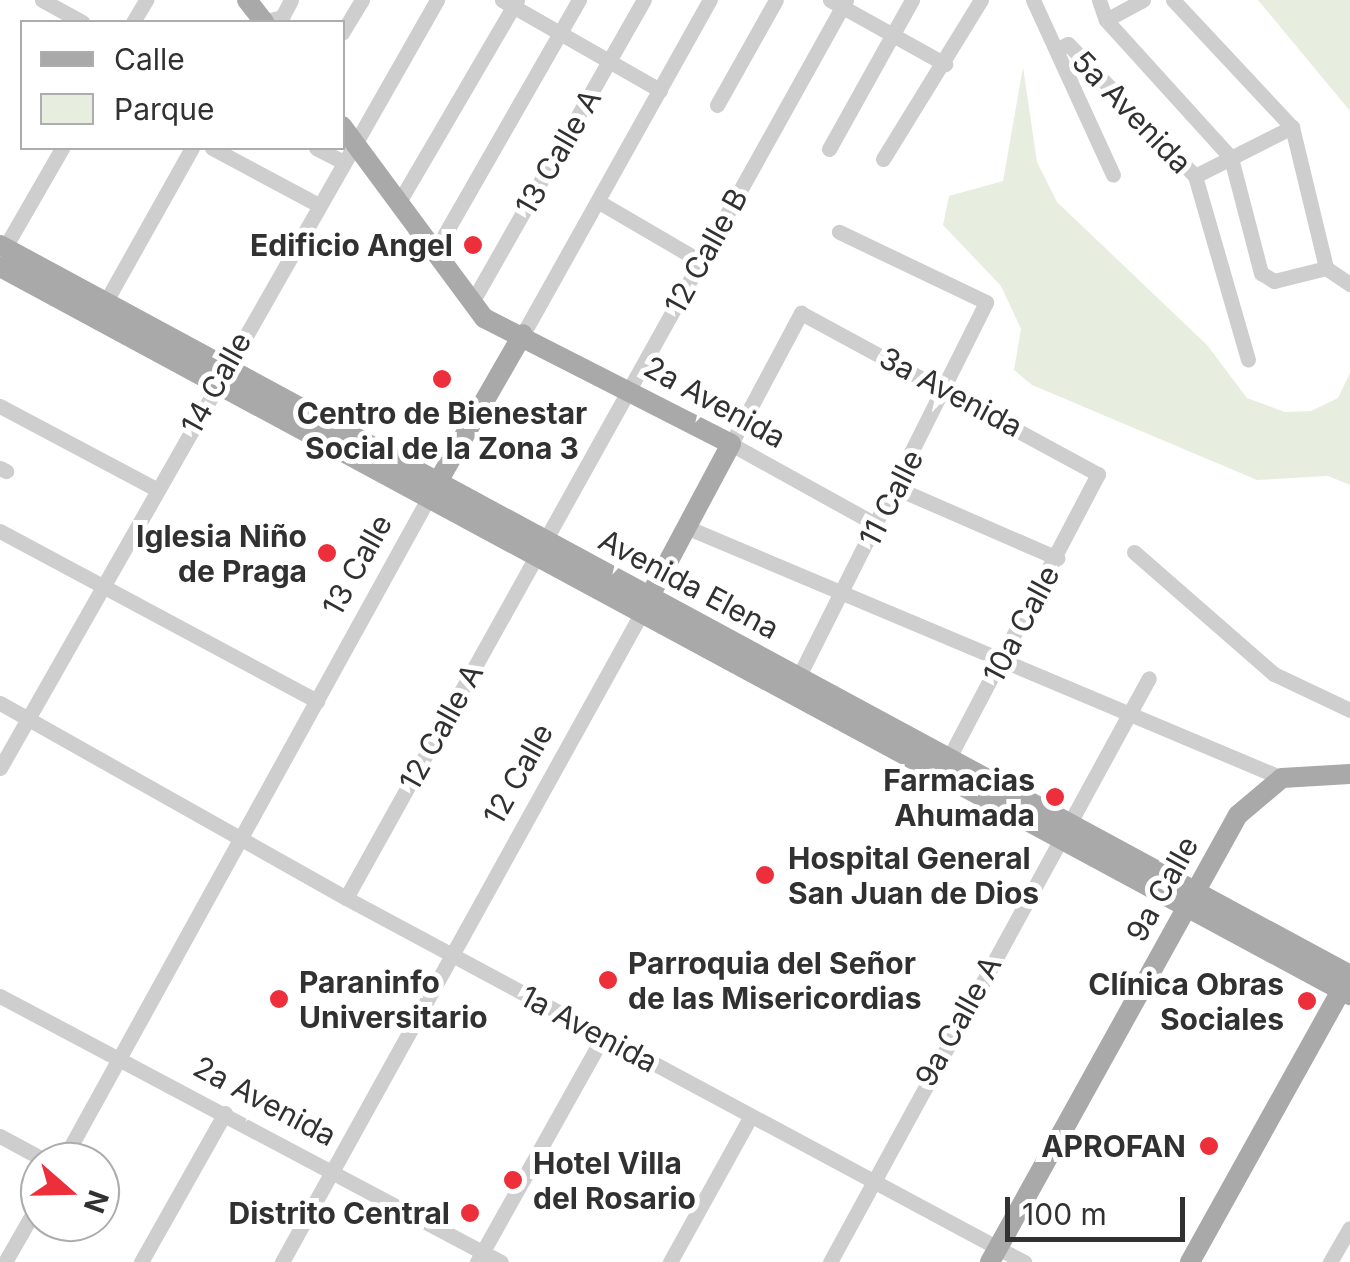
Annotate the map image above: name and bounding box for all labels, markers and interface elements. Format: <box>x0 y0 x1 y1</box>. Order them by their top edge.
legend <box>20 20 345 150</box>
text: Calle <box>114 41 185 77</box>
street label: 5a Avenida <box>1065 43 1199 181</box>
street label: 13 Calle A <box>508 83 608 221</box>
text: Parque <box>114 91 214 127</box>
street label: 12 Calle B <box>657 182 755 320</box>
place label: Edificio Angel <box>250 227 453 263</box>
marker: Edificio Angel <box>462 234 484 256</box>
street label: 14 Calle <box>173 326 259 440</box>
street label: 3a Avenida <box>873 339 1029 445</box>
street label: 2a Avenida <box>638 348 792 456</box>
marker: Centro de Bienestar Social de la Zona 3 <box>431 368 453 390</box>
place label: Centro de Bienestar Social de la Zona 3 <box>297 395 587 466</box>
street label: 11 Calle <box>851 444 931 552</box>
street label: 13 Calle <box>315 508 399 622</box>
place label: Iglesia Niño de Praga <box>136 518 307 588</box>
street label: Avenida Elena <box>593 522 785 646</box>
marker: Iglesia Niño de Praga <box>316 542 338 564</box>
street label: 10a Calle <box>975 559 1067 689</box>
street label: 12 Calle A <box>392 658 490 796</box>
street label: 12 Calle <box>476 717 560 831</box>
place label: Farmacias Ahumada <box>883 762 1035 832</box>
marker: Farmacias Ahumada <box>1044 786 1066 808</box>
street label: 9a Calle <box>1118 830 1206 948</box>
place label: Hospital General San Juan de Dios <box>788 840 1039 910</box>
marker: Hospital General San Juan de Dios <box>752 862 778 888</box>
place label: Parroquia del Señor de las Misericordias <box>628 945 921 1016</box>
street label: 9a Calle A <box>907 949 1009 1093</box>
place label: Paraninfo Universitario <box>299 964 488 1034</box>
place label: Clínica Obras Sociales <box>1088 966 1284 1036</box>
marker: Parroquia del Señor de las Misericordias <box>597 969 619 991</box>
street label: 1a Avenida <box>514 978 664 1080</box>
marker: Paraninfo Universitario <box>268 988 290 1010</box>
marker: Clínica Obras Sociales <box>1294 988 1320 1014</box>
street label: 2a Avenida <box>188 1048 342 1154</box>
place label: APROFAN <box>1041 1128 1186 1164</box>
marker: APROFAN <box>1196 1133 1222 1159</box>
north arrow <box>20 1142 120 1242</box>
place label: Hotel Villa del Rosario <box>533 1145 696 1216</box>
marker: Hotel Villa del Rosario <box>502 1169 524 1191</box>
scale bar <box>1010 1177 1190 1239</box>
text: N <box>77 1186 116 1217</box>
place label: Distrito Central <box>229 1195 450 1231</box>
text: 100 m <box>1022 1196 1107 1232</box>
marker: Distrito Central <box>459 1202 481 1224</box>

